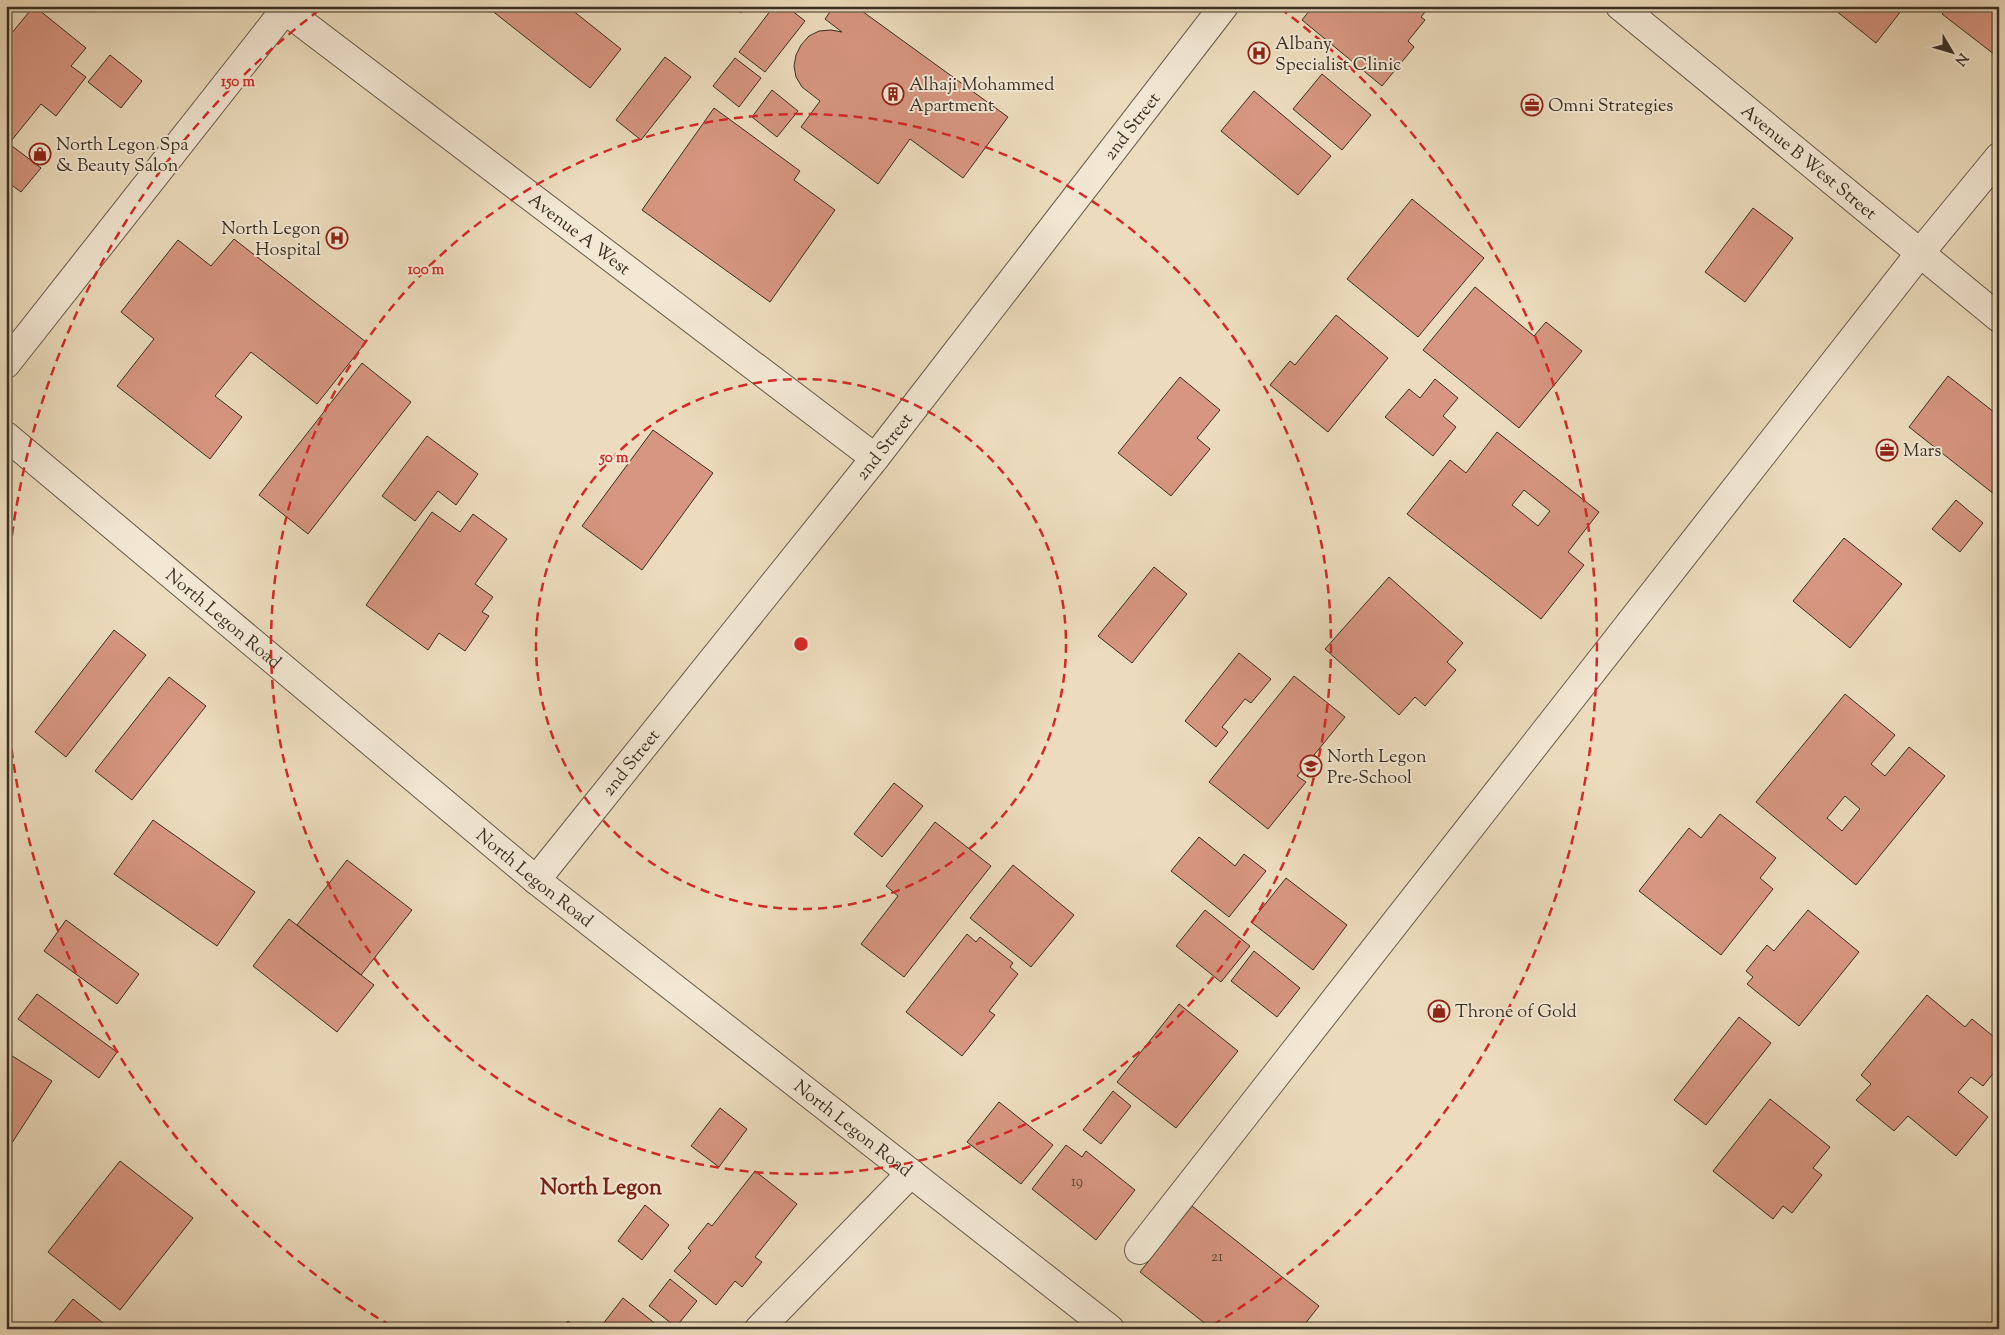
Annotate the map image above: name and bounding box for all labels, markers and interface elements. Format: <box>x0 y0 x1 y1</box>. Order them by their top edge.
north arrow <box>1928 28 1978 78</box>
place label: Albany Specialist Clinic <box>1275 32 1401 79</box>
hospital icon: Albany Specialist Clinic <box>1247 41 1271 65</box>
text: N <box>1949 48 1972 69</box>
text: 150 m <box>221 72 255 93</box>
place label: Alhaji Mohammed Apartment <box>909 73 1054 120</box>
building icon: Alhaji Mohammed Apartment <box>881 82 905 106</box>
street label: 2nd Street <box>1099 88 1168 166</box>
office icon: Omni Strategies <box>1520 93 1544 117</box>
place label: Omni Strategies <box>1548 94 1673 120</box>
street label: Avenue B West Street <box>1734 99 1882 227</box>
place label: North Legon Spa & Beauty Salon <box>56 133 189 180</box>
shop icon: North Legon Spa & Beauty Salon <box>28 142 52 166</box>
street label: Avenue A West <box>522 188 635 283</box>
place label: North Legon Hospital <box>221 217 321 264</box>
hospital icon: North Legon Hospital <box>325 226 349 250</box>
text: 100 m <box>408 260 445 281</box>
street label: 2nd Street <box>851 408 920 487</box>
office icon: Mars <box>1875 438 1899 462</box>
place label: Mars <box>1903 439 1941 465</box>
text: 50 m <box>599 448 629 469</box>
street label: North Legon Road <box>159 564 286 676</box>
centre of rings <box>792 635 810 653</box>
street label: 2nd Street <box>597 724 667 803</box>
place label: North Legon Pre-School <box>1327 745 1427 792</box>
school or university icon: North Legon Pre-School <box>1299 754 1323 778</box>
street label: North Legon Road <box>469 824 598 935</box>
shop icon: Throne of Gold <box>1427 999 1451 1023</box>
place label: Throne of Gold <box>1455 1000 1577 1026</box>
street label: North Legon Road <box>787 1075 917 1184</box>
house number: 19 <box>1071 1172 1083 1193</box>
district label: North Legon <box>540 1173 662 1205</box>
house number: 21 <box>1211 1247 1223 1268</box>

